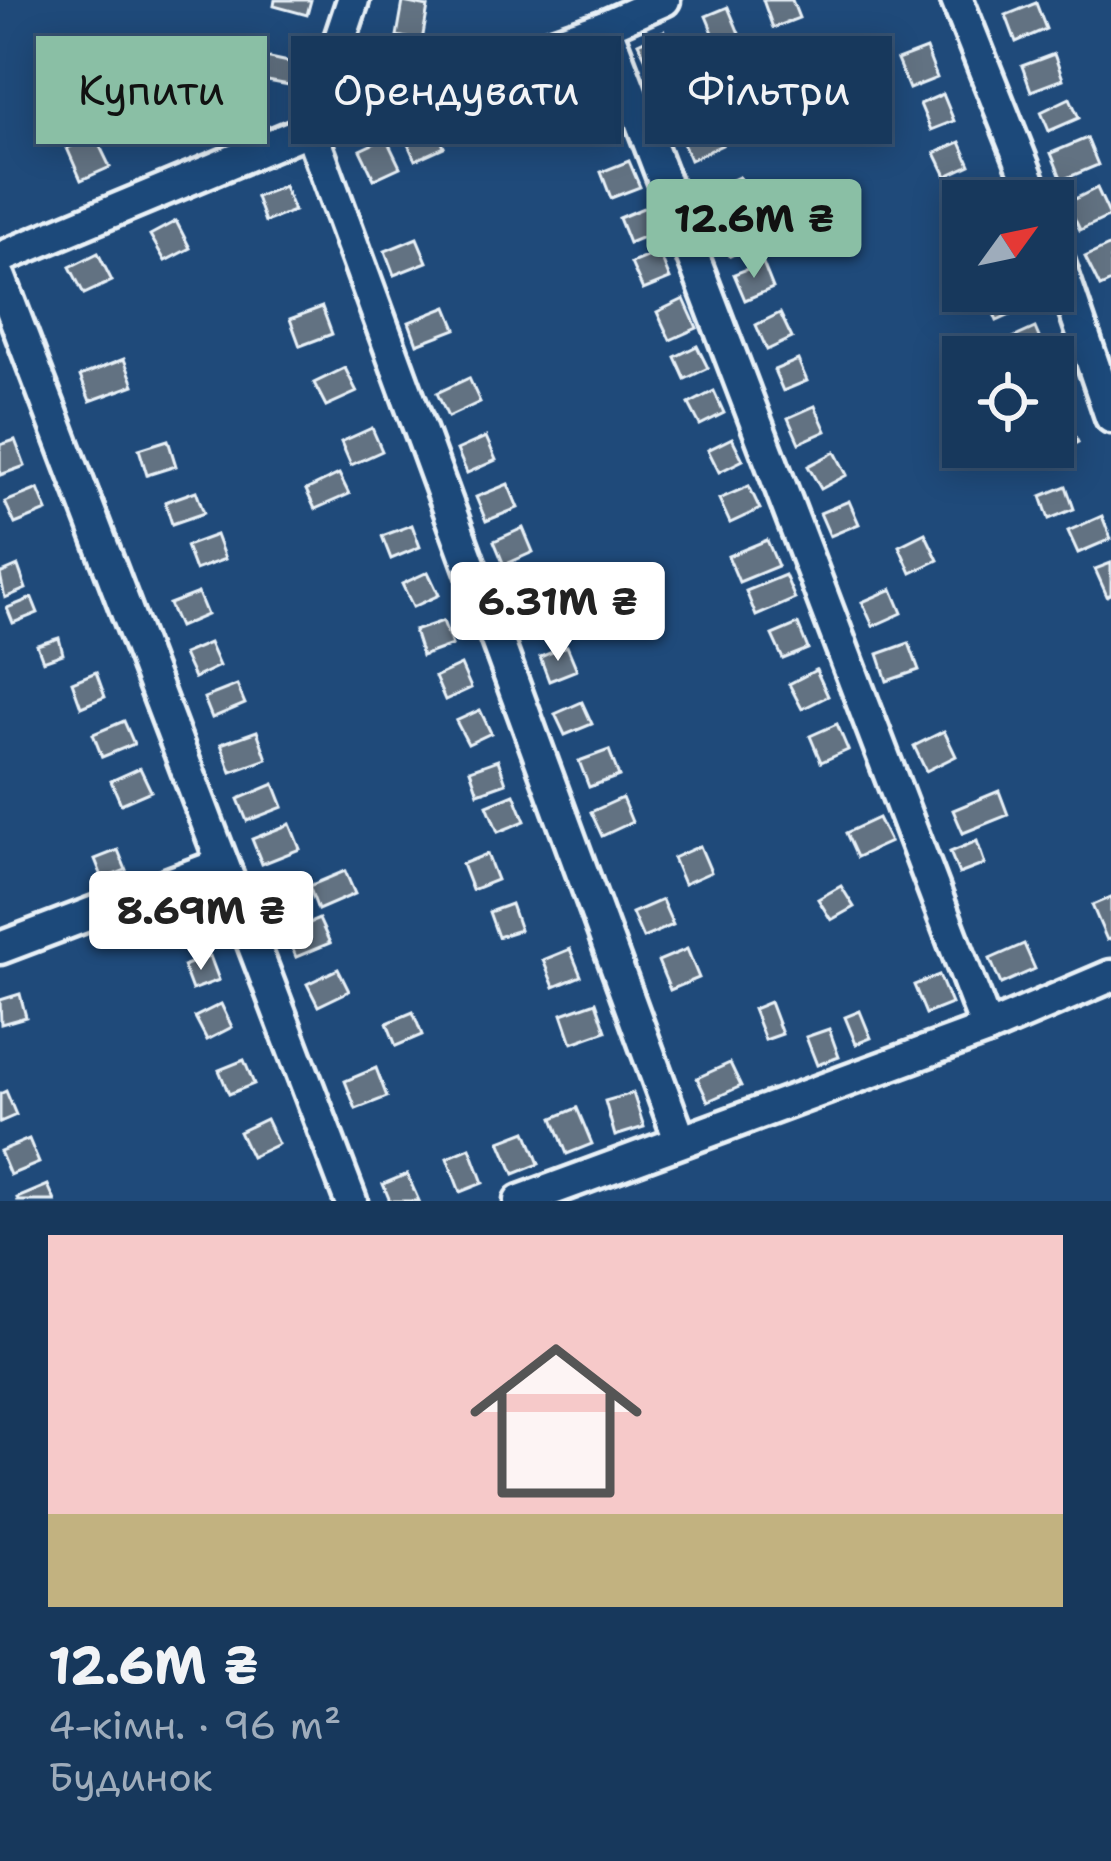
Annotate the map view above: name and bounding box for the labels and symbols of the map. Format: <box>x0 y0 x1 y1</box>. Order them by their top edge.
pin: 12.6M ₴ <box>643 179 865 281</box>
north arrow <box>942 180 1074 312</box>
pin: 6.31M ₴ <box>447 562 669 664</box>
pin: 8.69M ₴ <box>90 871 312 973</box>

